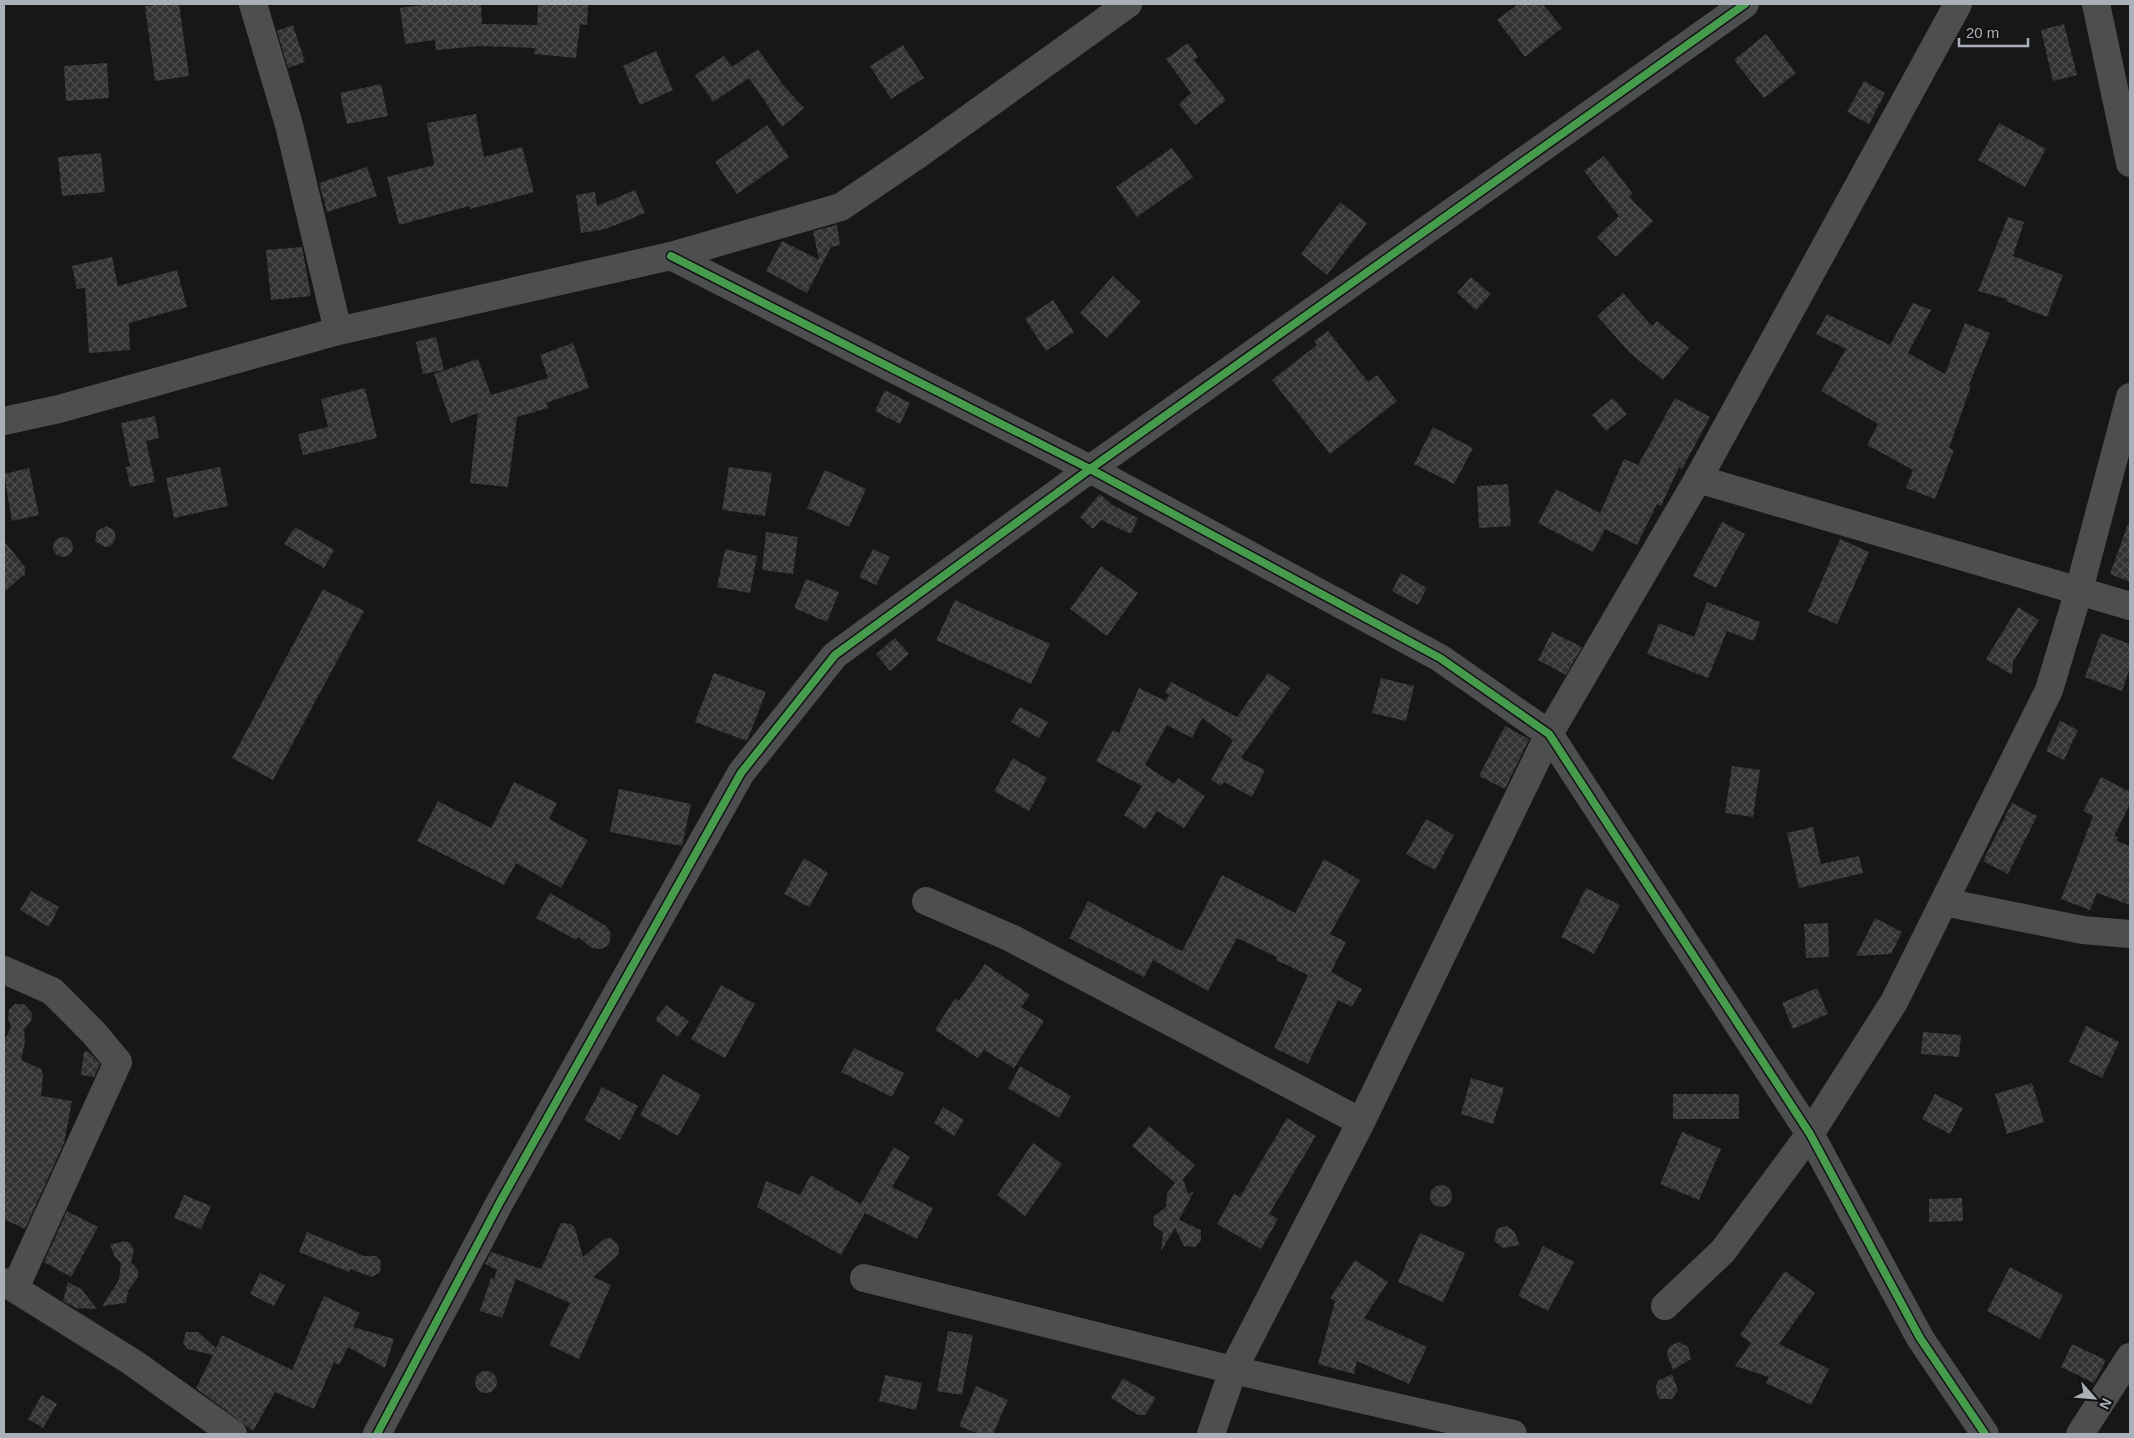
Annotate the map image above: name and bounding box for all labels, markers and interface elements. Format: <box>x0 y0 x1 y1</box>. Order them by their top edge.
scale bar <box>1959 15 2028 47</box>
text: 20 m <box>1966 24 1999 41</box>
north arrow <box>2069 1373 2119 1423</box>
text: N <box>2096 1396 2115 1412</box>

